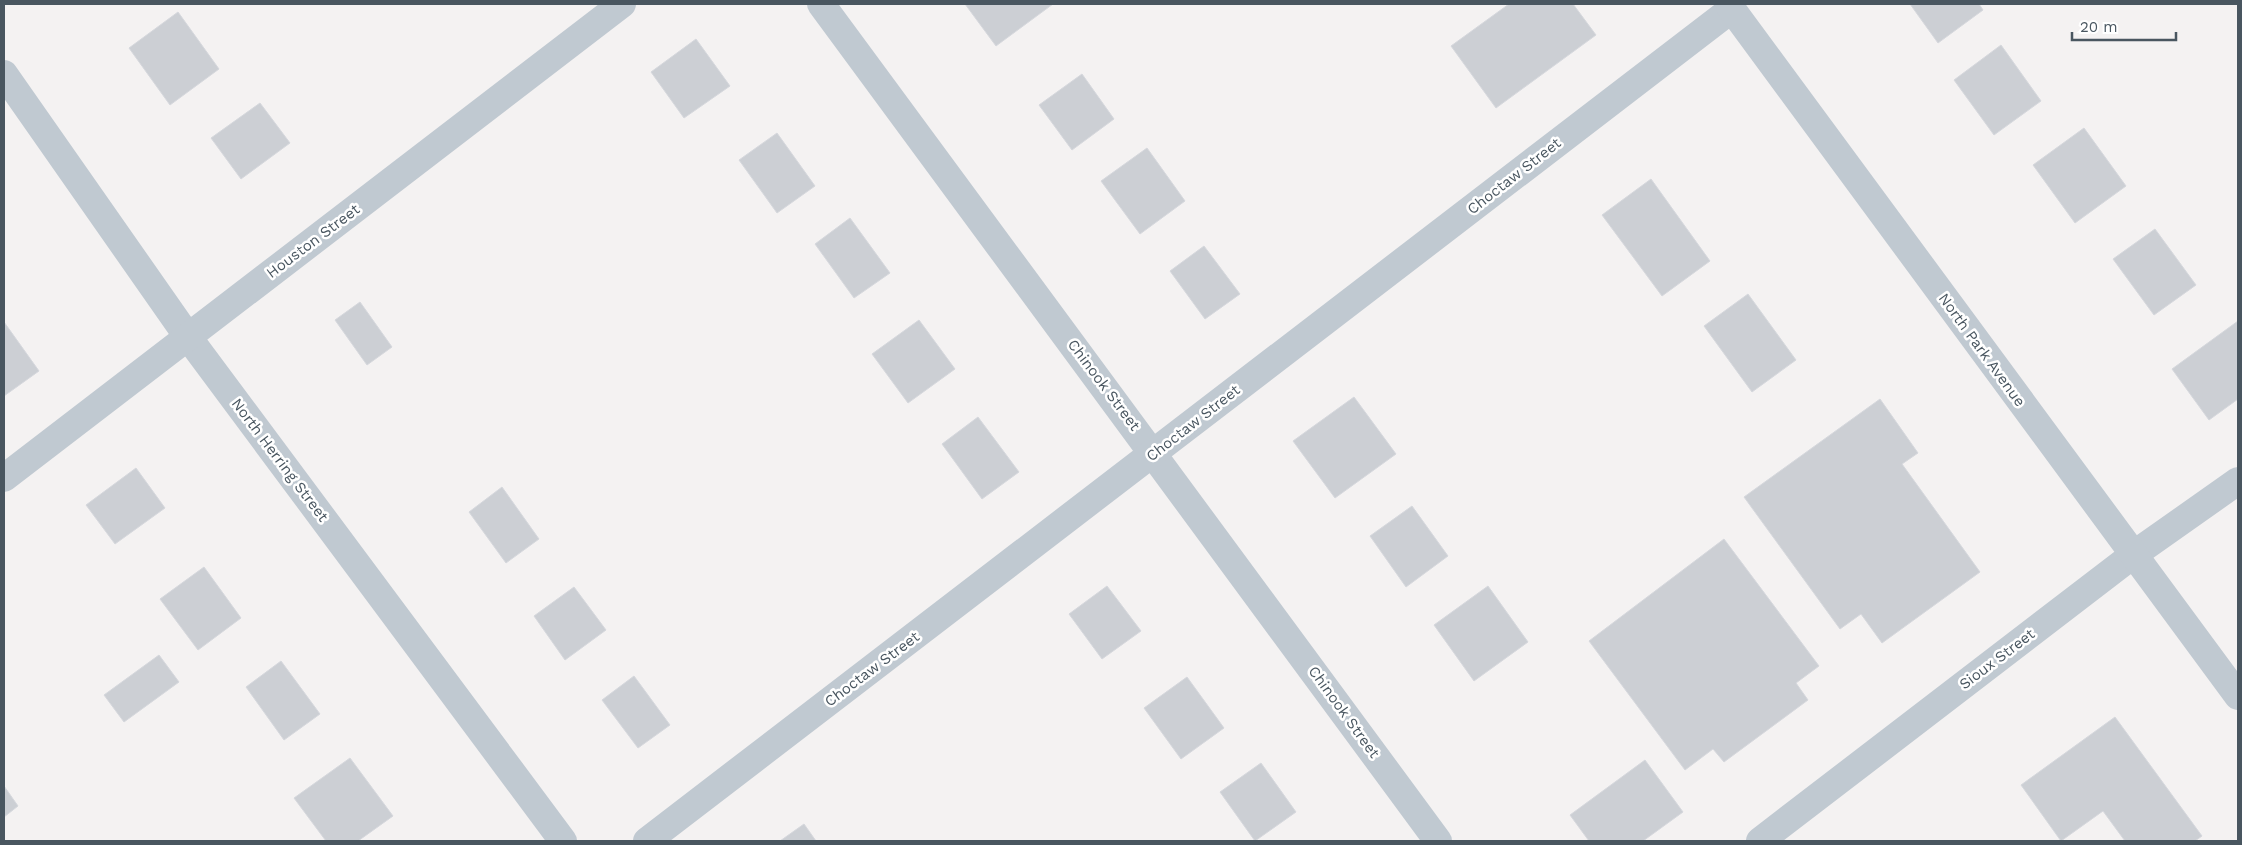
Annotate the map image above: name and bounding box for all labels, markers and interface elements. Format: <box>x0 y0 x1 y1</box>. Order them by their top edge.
scale bar <box>2072 10 2176 42</box>
text: 20 m <box>2080 18 2118 36</box>
street label: Choctaw Street <box>1464 133 1565 218</box>
street label: Houston Street <box>263 200 364 282</box>
street label: North Park Avenue <box>1935 290 2029 410</box>
street label: Chinook Street <box>1064 336 1145 435</box>
street label: Choctaw Street <box>1143 380 1244 465</box>
street label: North Herring Street <box>228 395 333 526</box>
street label: Sioux Street <box>1956 624 2039 693</box>
street label: Choctaw Street <box>821 627 924 711</box>
street label: Chinook Street <box>1305 662 1384 762</box>

